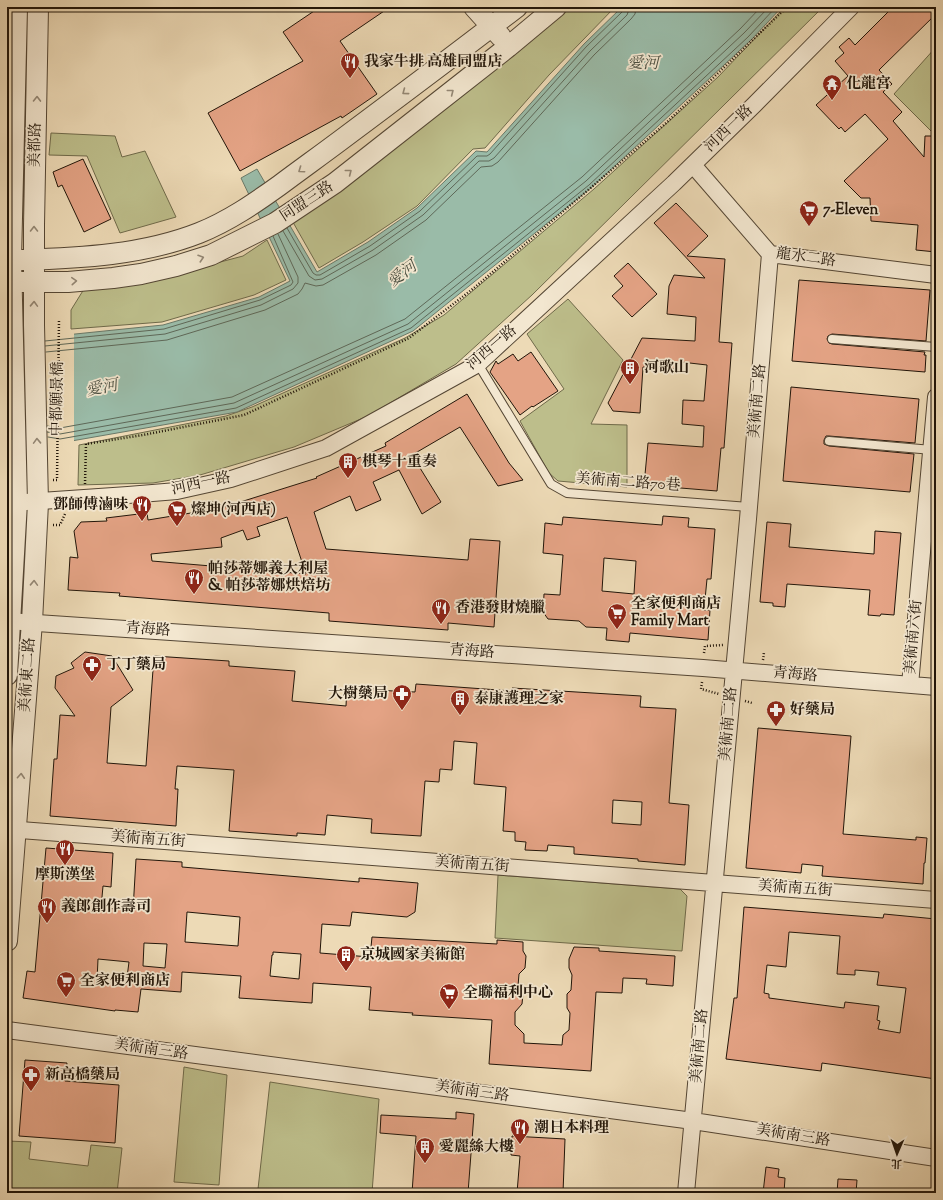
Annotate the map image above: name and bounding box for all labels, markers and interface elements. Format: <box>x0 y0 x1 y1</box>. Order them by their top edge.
restaurant icon: 我家牛排 高雄同盟店 <box>339 51 361 79</box>
place label: 我家牛排 高雄同盟店 <box>364 52 502 73</box>
water label: 愛河 <box>627 53 662 76</box>
temple icon: 化龍宮 <box>821 73 843 101</box>
place label: 化龍宮 <box>846 74 891 95</box>
one-way arrow <box>402 87 409 94</box>
one-way arrow <box>447 89 454 96</box>
one-way arrow <box>33 96 41 102</box>
street label: 河西一路 <box>700 101 758 157</box>
street label: 美都路 <box>25 122 47 168</box>
one-way arrow <box>298 165 305 172</box>
one-way arrow <box>345 170 352 177</box>
street label: 同盟三路 <box>276 177 338 227</box>
supermarket icon: 7-Eleven <box>798 199 820 227</box>
place label: 7-Eleven <box>823 200 879 221</box>
one-way arrow <box>30 226 38 232</box>
street label: 龍水二路 <box>775 243 837 273</box>
water label: 愛河 <box>383 254 425 294</box>
one-way arrow <box>197 255 204 263</box>
one-way arrow <box>71 277 77 286</box>
one-way arrow <box>30 301 38 307</box>
street label: 河西一路 <box>462 321 522 375</box>
building icon: 河歌山 <box>619 357 641 385</box>
place label: 河歌山 <box>644 358 689 379</box>
street label: 中都願景橋 <box>47 361 69 437</box>
street label: 美術南二路 <box>744 363 772 439</box>
water label: 愛河 <box>84 374 123 403</box>
one-way arrow <box>32 438 41 444</box>
building icon: 棋琴十重奏 <box>337 451 359 479</box>
place label: 棋琴十重奏 <box>362 452 437 473</box>
street label: 河西一路 <box>169 467 233 501</box>
street label: 美術南二路70巷 <box>575 469 681 497</box>
restaurant icon: 鄧師傅滷味 <box>131 494 153 522</box>
place label: 鄧師傅滷味 <box>53 495 129 516</box>
supermarket icon: 燦坤(河西店) <box>166 499 188 527</box>
place label: 燦坤(河西店) <box>191 500 276 521</box>
place label: 帕莎蒂娜義大利屋 & 帕莎蒂娜烘焙坊 <box>208 559 330 597</box>
restaurant icon: 帕莎蒂娜義大利屋 & 帕莎蒂娜烘焙坊 <box>183 567 205 595</box>
one-way arrow <box>30 580 38 586</box>
place label: 全家便利商店 Family Mart <box>631 594 721 632</box>
restaurant icon: 香港發財燒臘 <box>430 597 452 625</box>
place label: 香港發財燒臘 <box>455 598 545 619</box>
street label: 美術南六街 <box>900 599 928 675</box>
supermarket icon: 全家便利商店 Family Mart <box>606 602 628 630</box>
street label: 青海路 <box>125 618 171 642</box>
street label: 美術東二路 <box>15 637 41 713</box>
street label: 青海路 <box>449 640 495 664</box>
pharmacy icon: 丁丁藥局 <box>81 654 103 682</box>
place label: 丁丁藥局 <box>106 655 166 676</box>
street label: 青海路 <box>772 663 818 687</box>
pharmacy icon: 大樹藥局 <box>391 683 413 711</box>
place label: 大樹藥局 <box>328 684 388 705</box>
street label: 美術南二路 <box>715 686 743 762</box>
building icon: 泰康護理之家 <box>449 688 471 716</box>
place label: 泰康護理之家 <box>474 689 564 710</box>
pharmacy icon: 好藥局 <box>765 699 787 727</box>
place label: 好藥局 <box>790 700 835 721</box>
one-way arrow <box>16 773 25 779</box>
street label: 美術南五街 <box>110 827 186 853</box>
restaurant icon: 摩斯漢堡 <box>54 838 76 866</box>
street label: 美術南五街 <box>434 852 510 878</box>
place label: 摩斯漢堡 <box>35 865 95 886</box>
street label: 美術南五街 <box>757 876 833 902</box>
restaurant icon: 義郎創作壽司 <box>36 896 58 924</box>
place label: 義郎創作壽司 <box>61 897 151 918</box>
building icon: 京城國家美術館 <box>335 944 357 972</box>
place label: 京城國家美術館 <box>360 945 465 966</box>
supermarket icon: 全家便利商店 <box>55 970 77 998</box>
place label: 全家便利商店 <box>80 971 170 992</box>
supermarket icon: 全聯福利中心 <box>438 982 460 1010</box>
place label: 全聯福利中心 <box>463 983 553 1004</box>
street label: 美術南二路 <box>686 1008 714 1084</box>
street label: 美術南三路 <box>112 1034 190 1066</box>
pharmacy icon: 新高橋藥局 <box>20 1064 42 1092</box>
place label: 新高橋藥局 <box>45 1065 120 1086</box>
street label: 美術南三路 <box>433 1076 511 1108</box>
restaurant icon: 潮日本料理 <box>509 1117 531 1145</box>
place label: 潮日本料理 <box>534 1118 609 1139</box>
street label: 美術南三路 <box>754 1120 832 1152</box>
north arrow <box>877 1134 917 1174</box>
building icon: 愛麗絲大樓 <box>414 1136 436 1164</box>
place label: 愛麗絲大樓 <box>439 1137 514 1158</box>
text: 北 <box>891 1155 902 1171</box>

